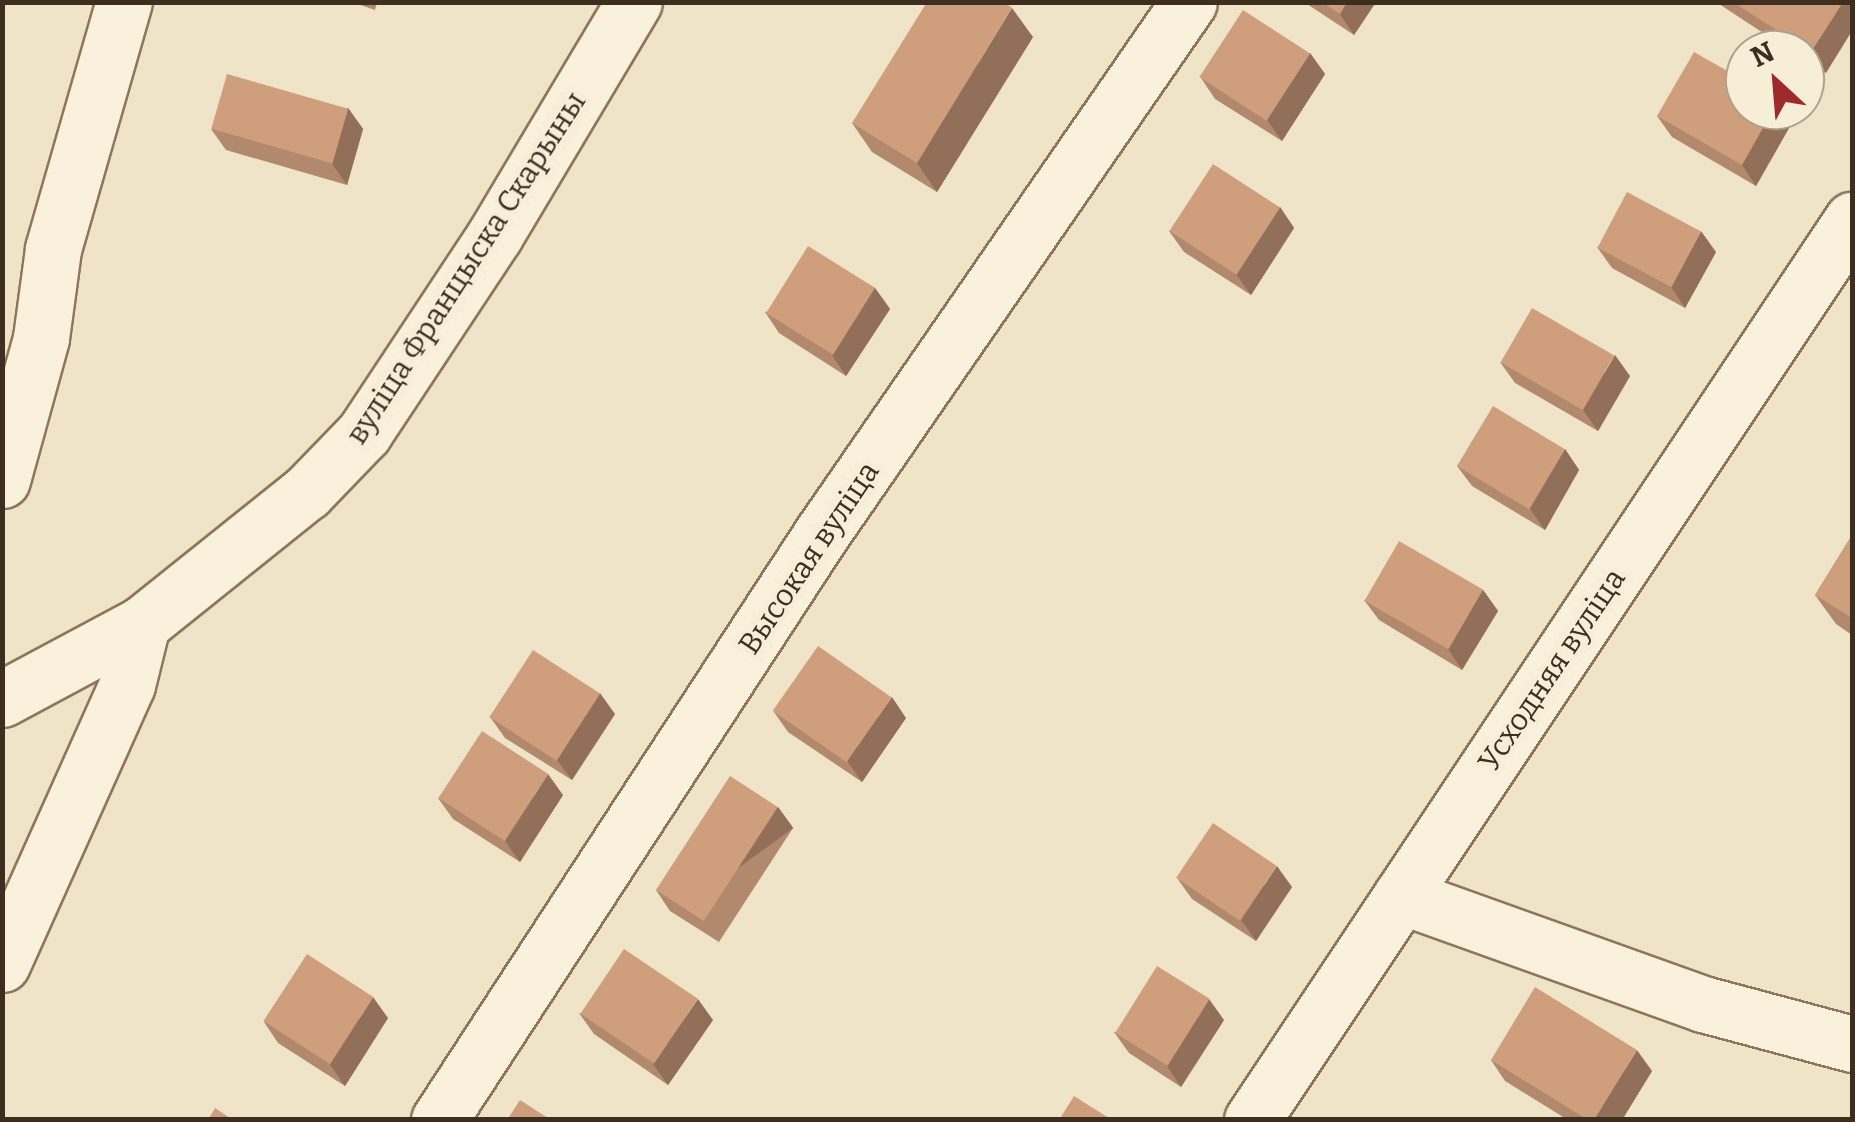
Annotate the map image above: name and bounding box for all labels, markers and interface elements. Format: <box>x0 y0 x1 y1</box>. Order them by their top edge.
north arrow <box>1725 30 1825 130</box>
text: N <box>1746 35 1779 74</box>
street label: вуліца Францыска Скарыны <box>339 85 593 451</box>
street label: Высокая вуліца <box>731 455 887 661</box>
street label: Усходняя вуліца <box>1471 562 1633 778</box>

